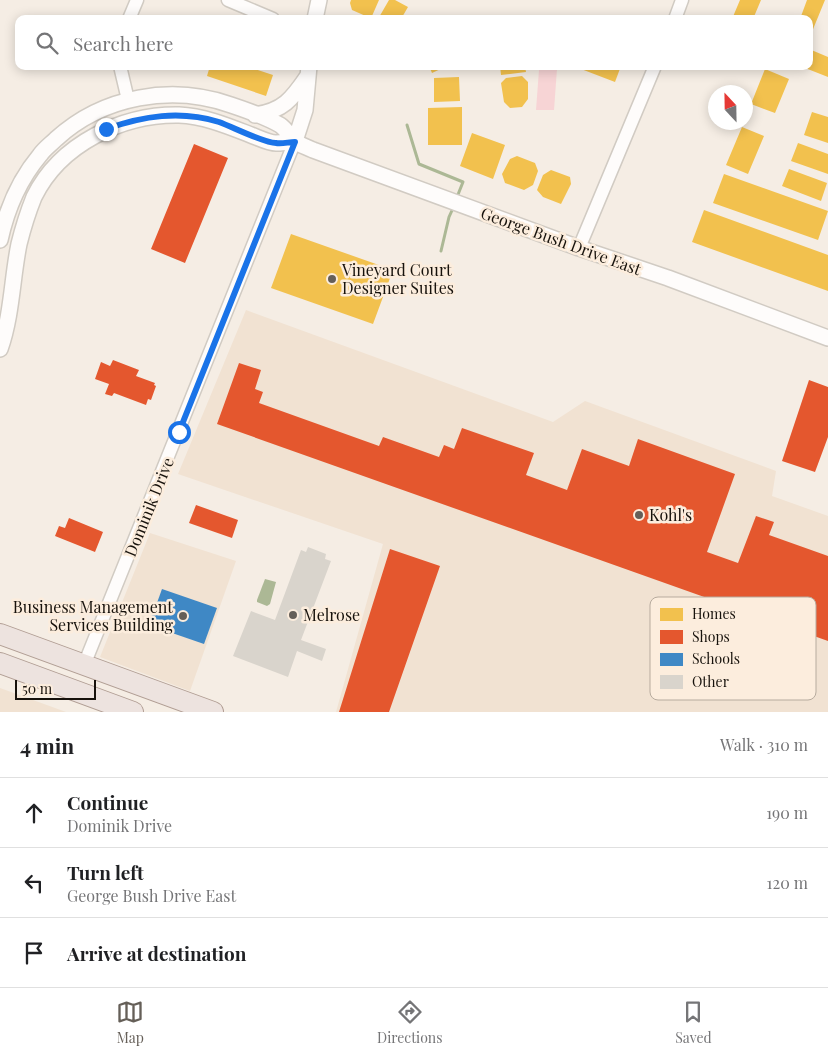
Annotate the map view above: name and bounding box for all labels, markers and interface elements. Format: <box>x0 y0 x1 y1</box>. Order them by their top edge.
search box <box>15 15 813 70</box>
icon: search <box>33 29 61 57</box>
text: Search here <box>73 30 173 56</box>
north arrow <box>708 85 753 130</box>
route end <box>95 118 118 141</box>
street label: George Bush Drive East <box>478 202 645 279</box>
place label: Vineyard Court Designer Suites <box>341 259 454 298</box>
marker: Vineyard Court Designer Suites <box>326 273 338 285</box>
route start <box>168 421 191 444</box>
street label: Dominik Drive <box>119 454 178 560</box>
place label: Kohl's <box>649 504 692 525</box>
marker: Kohl's <box>633 509 645 521</box>
place label: Business Management Services Building <box>13 596 174 635</box>
legend <box>650 597 816 700</box>
place label: Melrose <box>303 604 360 625</box>
text: Homes <box>692 604 736 623</box>
marker: Melrose <box>287 609 299 621</box>
marker: Business Management Services Building <box>177 610 189 622</box>
text: Shops <box>692 627 730 646</box>
text: Schools <box>692 649 740 668</box>
text: Other <box>692 672 730 691</box>
scale bar <box>15 677 96 700</box>
text: 50 m <box>22 679 52 698</box>
text: 4 min <box>20 731 74 759</box>
text: Walk · 310 m <box>720 734 808 755</box>
text: Continue <box>67 789 148 815</box>
icon: ahead <box>20 799 48 827</box>
text: 190 m <box>766 802 808 823</box>
text: Dominik Drive <box>67 815 172 836</box>
text: Turn left <box>67 859 144 885</box>
icon: left <box>20 869 48 897</box>
text: 120 m <box>767 872 808 893</box>
text: George Bush Drive East <box>67 885 236 906</box>
icon: arrive <box>20 939 48 967</box>
text: Arrive at destination <box>67 940 247 966</box>
tab: Map <box>116 998 144 1047</box>
tab: Directions <box>377 998 443 1047</box>
tab: Saved <box>675 998 712 1047</box>

